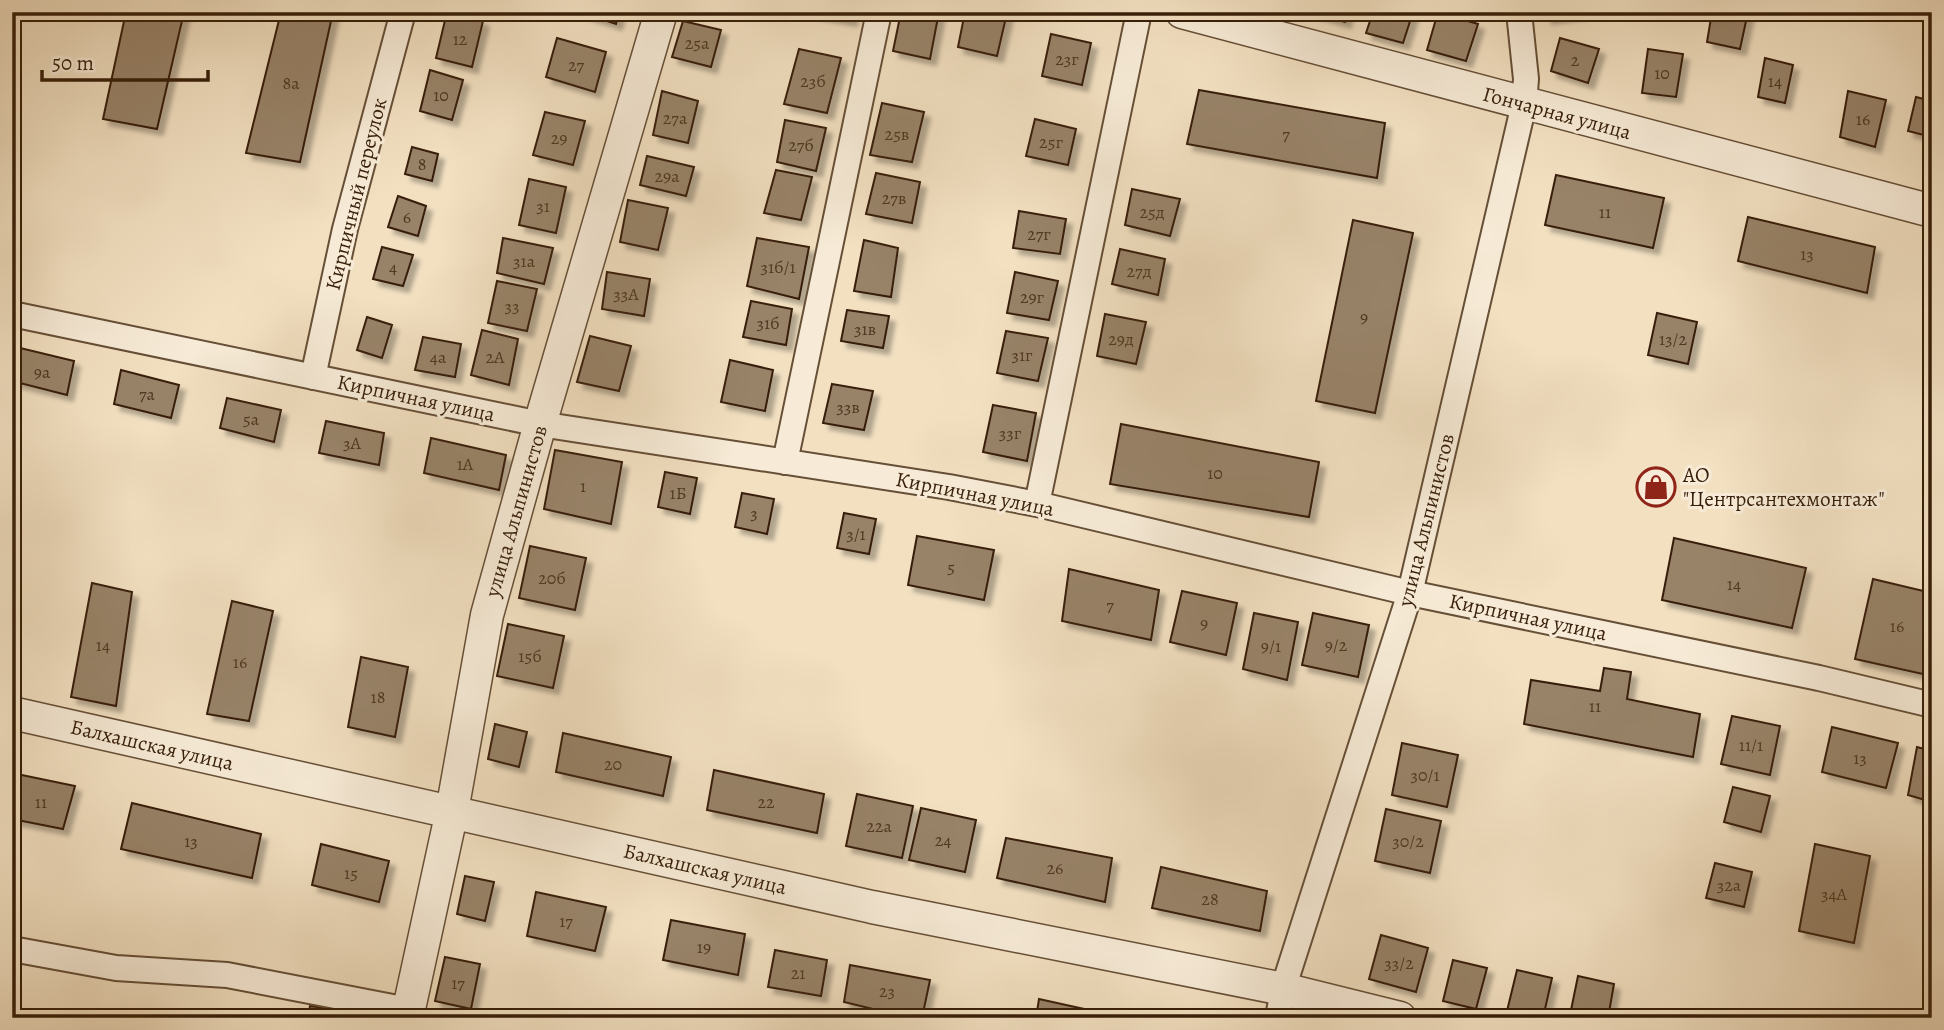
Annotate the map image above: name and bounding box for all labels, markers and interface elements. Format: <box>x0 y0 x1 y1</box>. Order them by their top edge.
house number: 12 <box>453 27 468 51</box>
house number: 25а <box>685 31 710 55</box>
scale bar <box>42 38 208 82</box>
house number: 23г <box>1055 47 1079 71</box>
house number: 2 <box>1571 48 1580 72</box>
text: 50 m <box>52 49 94 77</box>
house number: 27 <box>568 53 584 77</box>
house number: 10 <box>1654 61 1670 85</box>
house number: 23б <box>800 69 826 93</box>
house number: 14 <box>1768 69 1782 93</box>
house number: 8а <box>282 71 300 95</box>
street label: Гончарная улица <box>1480 80 1634 146</box>
house number: 10 <box>433 83 449 107</box>
street label: Кирпичный переулок <box>319 95 393 293</box>
house number: 27а <box>663 106 688 130</box>
house number: 16 <box>1856 107 1870 131</box>
house number: 25в <box>885 122 909 146</box>
house number: 7 <box>1282 122 1290 146</box>
house number: 29 <box>551 126 567 150</box>
house number: 25г <box>1039 130 1063 154</box>
house number: 27б <box>788 133 814 157</box>
house number: 8 <box>418 152 426 176</box>
house number: 29а <box>654 164 680 188</box>
house number: 27в <box>882 186 906 210</box>
house number: 31 <box>536 194 550 218</box>
house number: 25д <box>1139 200 1165 224</box>
house number: 11 <box>1599 200 1611 224</box>
house number: 6 <box>403 205 411 229</box>
house number: 27г <box>1027 222 1051 246</box>
house number: 13 <box>1800 242 1814 266</box>
house number: 31а <box>513 249 536 273</box>
house number: 4 <box>389 255 397 279</box>
house number: 31б/1 <box>760 255 796 279</box>
house number: 27д <box>1127 259 1152 283</box>
house number: 33А <box>613 282 639 306</box>
house number: 29г <box>1020 285 1045 309</box>
house number: 33 <box>505 294 519 318</box>
house number: 9 <box>1360 305 1368 329</box>
house number: 31б <box>756 311 780 335</box>
house number: 31в <box>854 317 876 341</box>
house number: 29д <box>1108 327 1134 351</box>
house number: 13/2 <box>1659 327 1688 351</box>
house number: 31г <box>1011 343 1033 367</box>
house number: 4а <box>430 345 447 369</box>
house number: 2А <box>485 345 505 369</box>
house number: 9а <box>34 360 51 384</box>
street label: Кирпичная улица <box>334 368 498 428</box>
house number: 7а <box>139 382 156 406</box>
house number: 33в <box>836 395 860 419</box>
house number: 5а <box>243 407 260 431</box>
house number: 33г <box>999 421 1022 445</box>
street label: улица Альпинистов <box>478 422 554 601</box>
house number: 3А <box>343 431 361 455</box>
street label: улица Альпинистов <box>1391 431 1461 610</box>
house number: 1А <box>457 452 474 476</box>
house number: 10 <box>1207 461 1223 485</box>
place label: АО "Центрсантехмонтаж" <box>1682 461 1885 513</box>
street label: Кирпичная улица <box>893 465 1057 523</box>
shop icon: АО "Центрсантехмонтаж" <box>1635 466 1677 508</box>
house number: 1 <box>580 474 586 498</box>
house number: 1Б <box>670 481 686 505</box>
house number: 3 <box>750 501 758 525</box>
house number: 3/1 <box>846 522 866 546</box>
house number: 5 <box>947 555 955 579</box>
house number: 20б <box>538 566 566 590</box>
house number: 14 <box>1727 572 1741 596</box>
street label: Кирпичная улица <box>1446 587 1610 647</box>
house number: 7 <box>1106 593 1114 617</box>
house number: 9 <box>1200 611 1208 635</box>
house number: 16 <box>1890 614 1904 638</box>
house number: 14 <box>96 633 110 657</box>
house number: 9/2 <box>1325 633 1348 657</box>
house number: 9/1 <box>1261 634 1281 658</box>
house number: 15б <box>518 644 542 668</box>
house number: 16 <box>233 650 247 674</box>
house number: 18 <box>371 685 385 709</box>
house number: 11 <box>1589 694 1601 718</box>
street label: Балхашская улица <box>68 713 237 777</box>
house number: 11/1 <box>1739 733 1763 757</box>
house number: 13 <box>1853 746 1867 770</box>
house number: 20 <box>604 752 622 776</box>
house number: 30/1 <box>1410 763 1440 787</box>
house number: 11 <box>35 790 47 814</box>
house number: 22 <box>757 790 775 814</box>
house number: 22а <box>866 814 892 838</box>
house number: 24 <box>935 828 951 852</box>
house number: 13 <box>184 829 198 853</box>
house number: 30/2 <box>1392 829 1424 853</box>
street label: Балхашская улица <box>621 837 790 901</box>
house number: 26 <box>1047 856 1063 880</box>
house number: 15 <box>344 861 358 885</box>
house number: 32а <box>1717 873 1742 897</box>
house number: 34А <box>1821 882 1848 906</box>
house number: 28 <box>1201 887 1219 911</box>
house number: 17 <box>559 909 573 933</box>
house number: 19 <box>697 935 711 959</box>
house number: 33/2 <box>1384 951 1414 975</box>
house number: 21 <box>791 961 805 985</box>
house number: 17 <box>451 971 465 995</box>
house number: 23 <box>879 979 895 1003</box>

